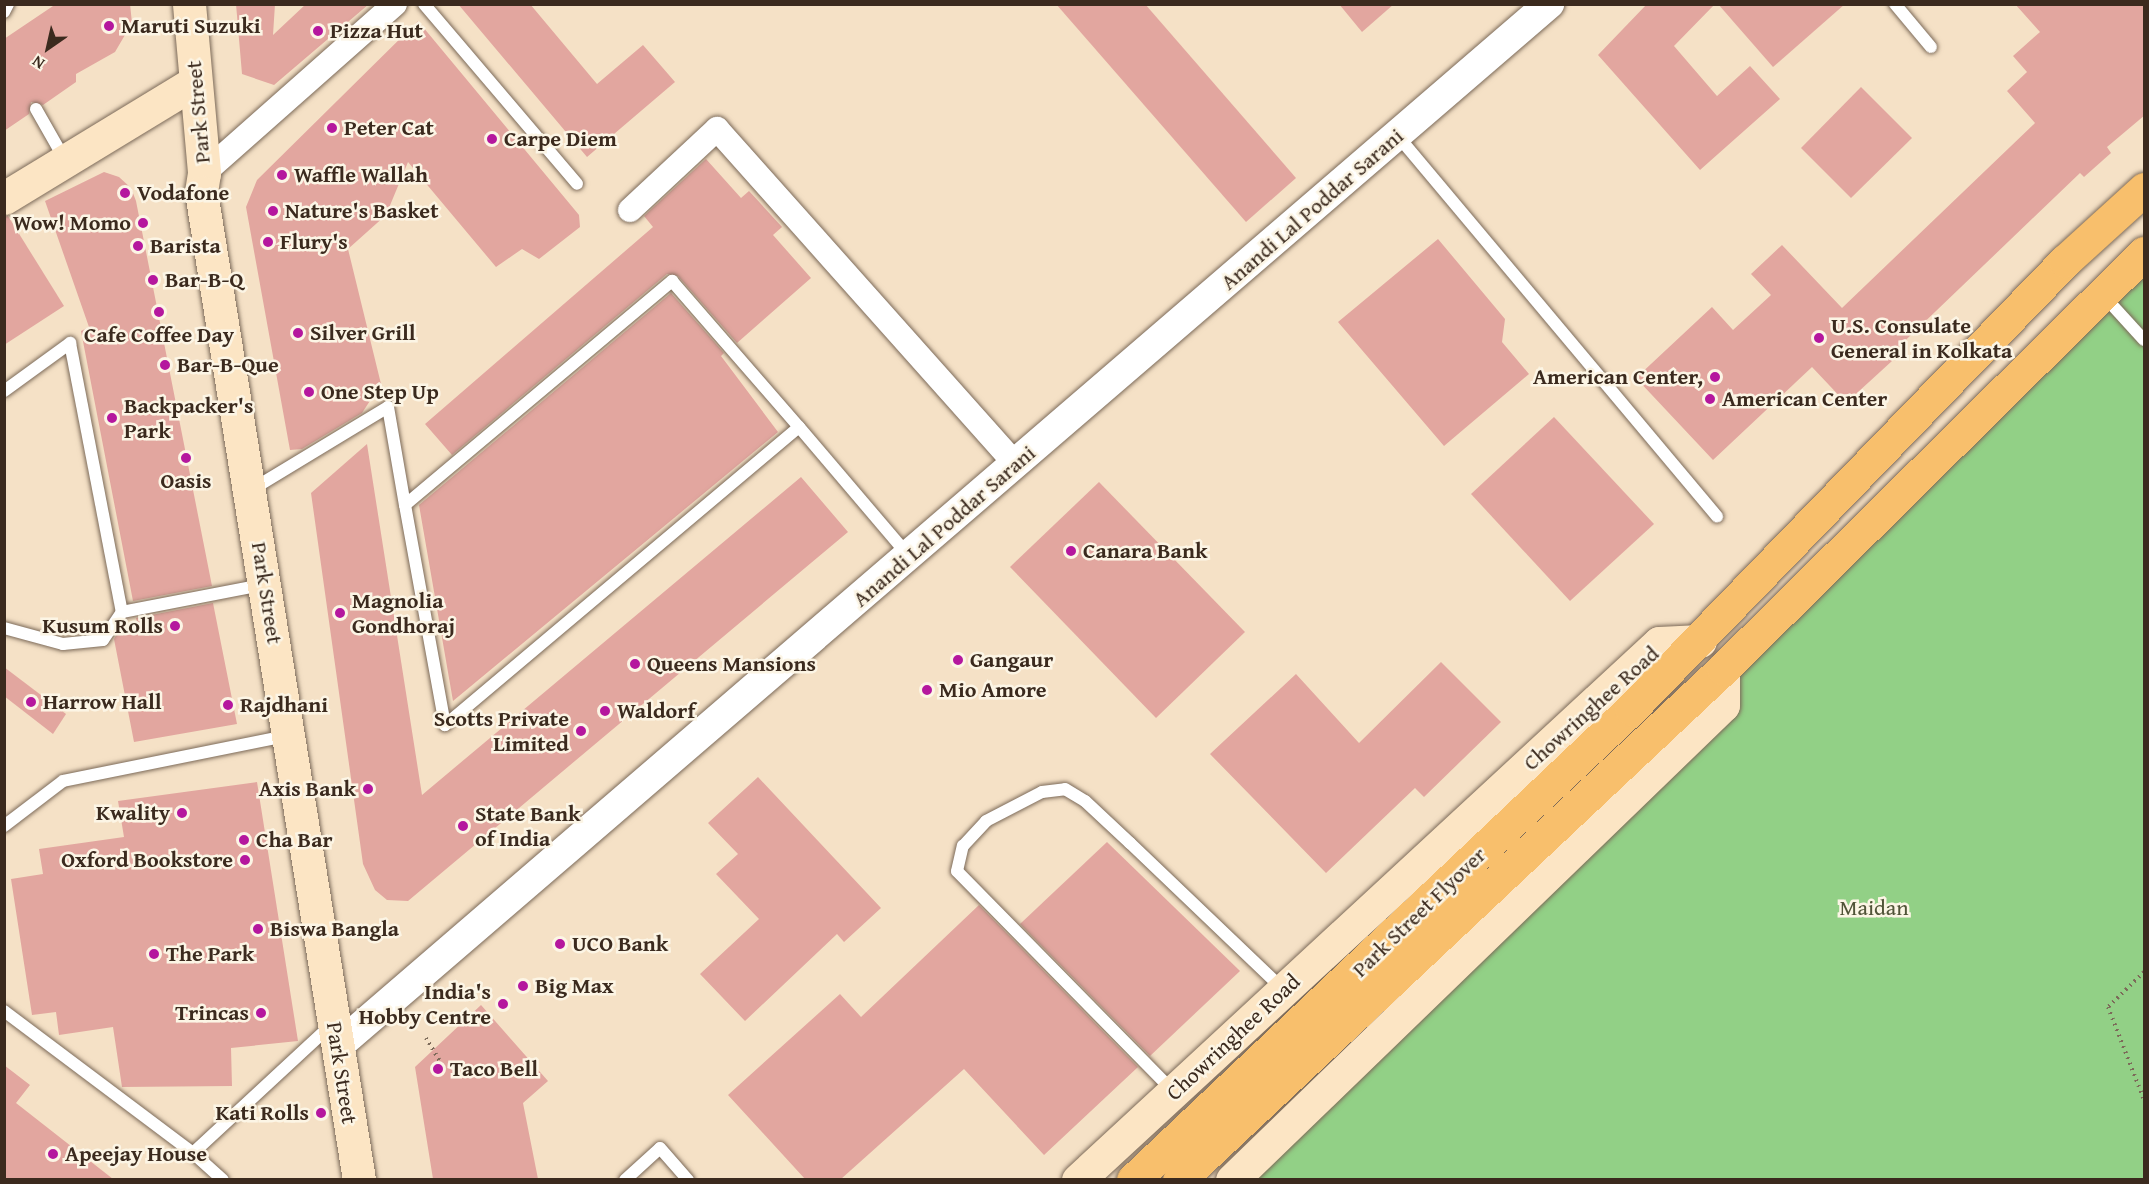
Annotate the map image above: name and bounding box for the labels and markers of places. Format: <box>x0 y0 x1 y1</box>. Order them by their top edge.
place label: Maruti Suzuki <box>121 13 261 39</box>
place label: Pizza Hut <box>330 18 423 44</box>
marker: Maruti Suzuki <box>102 19 116 33</box>
marker: Pizza Hut <box>311 24 325 38</box>
place label: Peter Cat <box>344 115 434 141</box>
marker: Peter Cat <box>325 121 339 135</box>
place label: Carpe Diem <box>504 126 617 152</box>
marker: Carpe Diem <box>485 132 499 146</box>
place label: Waffle Wallah <box>294 162 428 188</box>
marker: Waffle Wallah <box>275 168 289 182</box>
place label: Vodafone <box>137 180 229 206</box>
marker: Vodafone <box>118 186 132 200</box>
place label: Nature's Basket <box>285 198 438 224</box>
marker: Nature's Basket <box>266 204 280 218</box>
place label: Wow! Momo <box>13 210 131 236</box>
marker: Wow! Momo <box>136 216 150 230</box>
place label: Flury's <box>280 229 348 255</box>
place label: Barista <box>150 233 221 259</box>
marker: Flury's <box>261 235 275 249</box>
marker: Barista <box>131 239 145 253</box>
place label: Bar-B-Q <box>165 267 243 293</box>
marker: Bar-B-Q <box>146 273 160 287</box>
marker: Cafe Coffee Day <box>152 305 166 319</box>
place label: U.S. Consulate General in Kolkata <box>1831 312 2012 364</box>
place label: Silver Grill <box>310 320 416 346</box>
place label: Cafe Coffee Day <box>84 322 234 348</box>
marker: Silver Grill <box>291 326 305 340</box>
marker: U.S. Consulate General in Kolkata <box>1812 331 1826 345</box>
place label: Bar-B-Que <box>177 352 279 378</box>
marker: Bar-B-Que <box>158 358 172 372</box>
place label: American Center, <box>1533 364 1703 390</box>
marker: American Center, <box>1708 370 1722 384</box>
place label: One Step Up <box>321 379 439 405</box>
marker: One Step Up <box>302 385 316 399</box>
place label: American Center <box>1722 386 1887 412</box>
place label: Backpacker's Park <box>124 392 253 444</box>
marker: American Center <box>1703 392 1717 406</box>
marker: Backpacker's Park <box>105 411 119 425</box>
marker: Oasis <box>179 451 193 465</box>
place label: Oasis <box>161 468 211 494</box>
place label: Canara Bank <box>1083 538 1207 564</box>
marker: Canara Bank <box>1064 544 1078 558</box>
place label: Magnolia Gondhoraj <box>352 587 455 638</box>
marker: Magnolia Gondhoraj <box>333 606 347 620</box>
place label: Kusum Rolls <box>42 613 163 639</box>
marker: Kusum Rolls <box>168 619 182 633</box>
place label: Gangaur <box>970 647 1053 673</box>
place label: Queens Mansions <box>647 651 816 677</box>
marker: Gangaur <box>951 653 965 667</box>
marker: Queens Mansions <box>628 657 642 671</box>
place label: Mio Amore <box>939 677 1046 703</box>
marker: Mio Amore <box>920 683 934 697</box>
place label: Harrow Hall <box>43 689 162 715</box>
place label: Rajdhani <box>240 692 328 718</box>
marker: Harrow Hall <box>24 695 38 709</box>
marker: Rajdhani <box>221 698 235 712</box>
place label: Waldorf <box>617 698 695 724</box>
marker: Waldorf <box>598 704 612 718</box>
place label: Scotts Private Limited <box>434 705 569 756</box>
marker: Scotts Private Limited <box>574 724 588 738</box>
place label: Axis Bank <box>259 776 356 802</box>
marker: Axis Bank <box>361 782 375 796</box>
place label: Kwality <box>96 800 170 826</box>
place label: State Bank of India <box>475 800 581 852</box>
marker: Kwality <box>175 806 189 820</box>
marker: State Bank of India <box>456 819 470 833</box>
place label: Cha Bar <box>256 827 333 853</box>
marker: Cha Bar <box>237 833 251 847</box>
place label: Oxford Bookstore <box>61 847 233 873</box>
marker: Oxford Bookstore <box>238 853 252 867</box>
place label: Biswa Bangla <box>270 916 399 942</box>
marker: Biswa Bangla <box>251 922 265 936</box>
place label: UCO Bank <box>572 931 668 957</box>
marker: UCO Bank <box>553 937 567 951</box>
place label: The Park <box>166 941 254 967</box>
marker: The Park <box>147 947 161 961</box>
place label: Big Max <box>535 973 614 999</box>
place label: India's Hobby Centre <box>359 978 491 1030</box>
marker: Big Max <box>516 979 530 993</box>
marker: India's Hobby Centre <box>496 997 510 1011</box>
place label: Trincas <box>175 1000 249 1026</box>
marker: Trincas <box>254 1006 268 1020</box>
place label: Taco Bell <box>450 1056 538 1082</box>
marker: Taco Bell <box>431 1062 445 1076</box>
place label: Kati Rolls <box>215 1100 309 1126</box>
marker: Kati Rolls <box>314 1106 328 1120</box>
place label: Apeejay House <box>65 1141 207 1167</box>
marker: Apeejay House <box>46 1147 60 1161</box>

